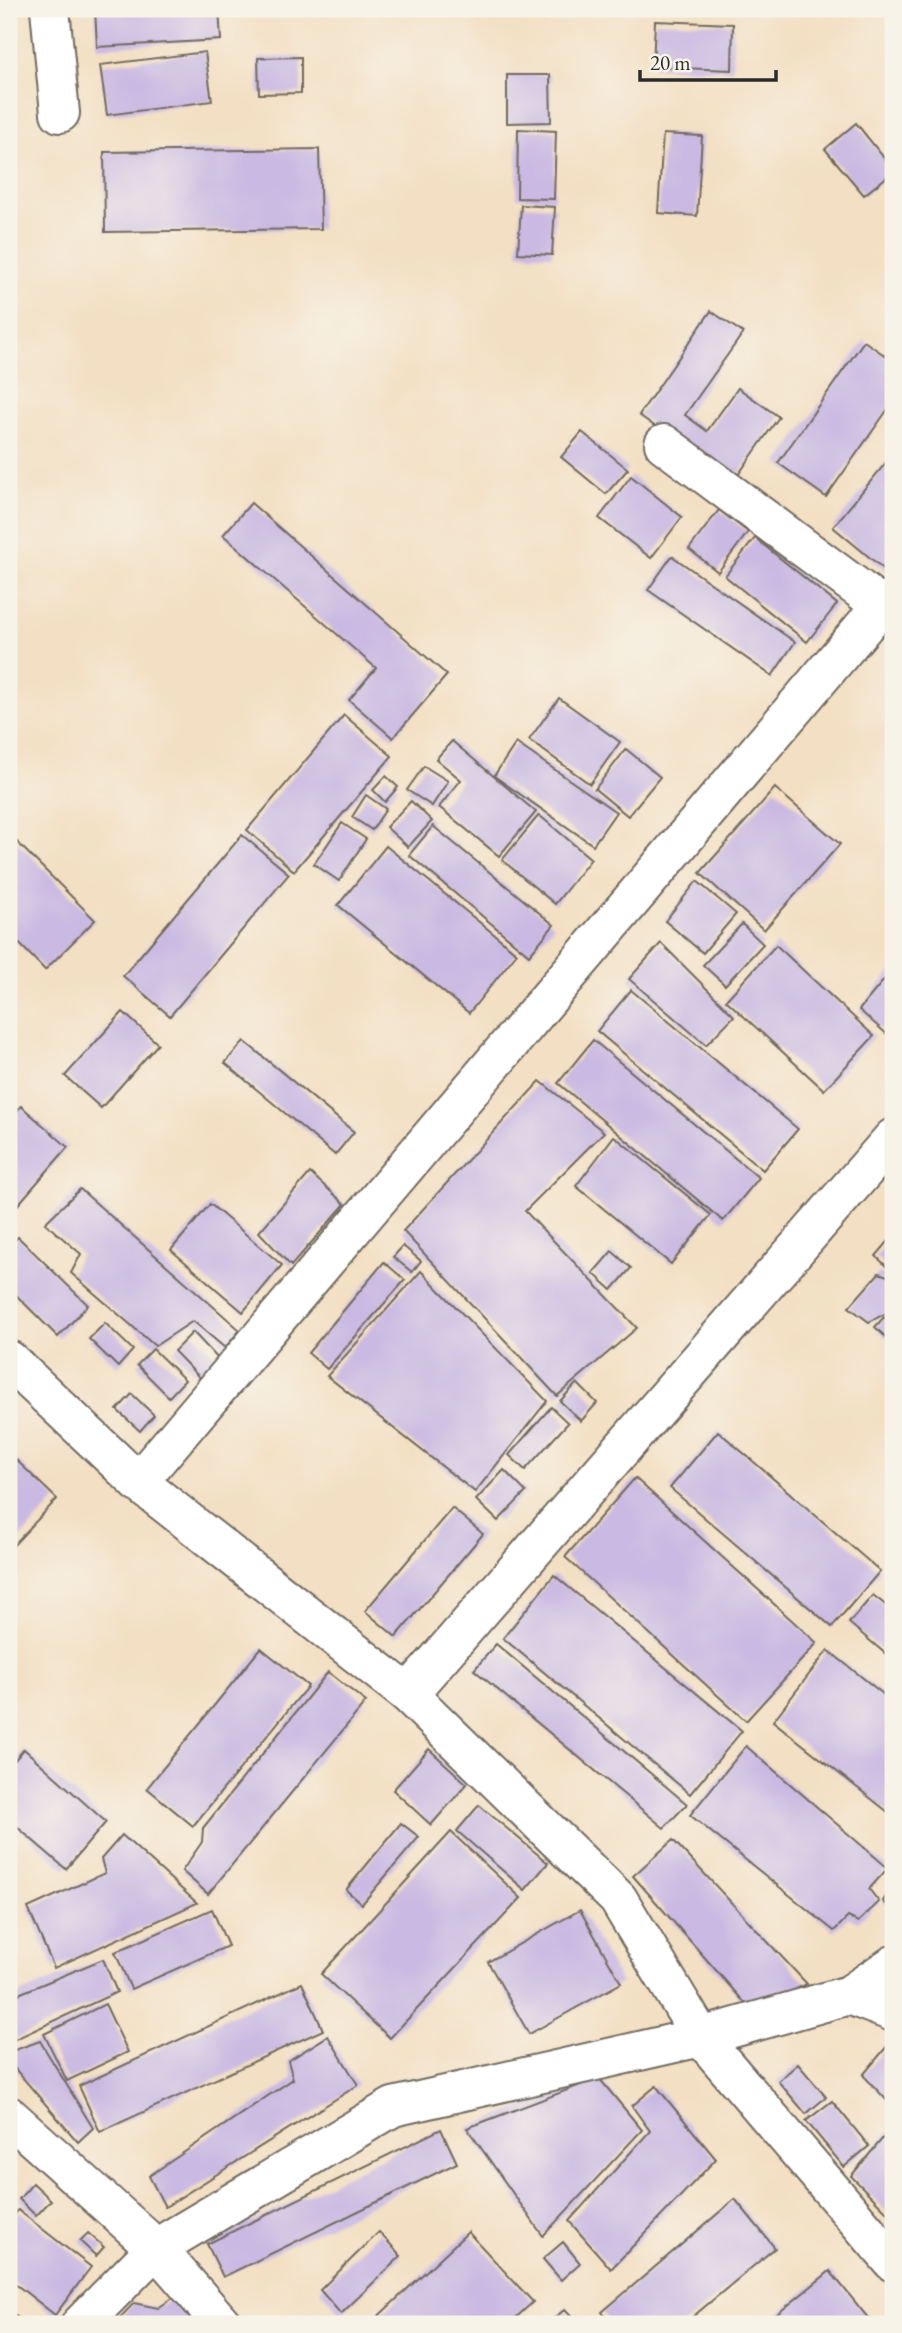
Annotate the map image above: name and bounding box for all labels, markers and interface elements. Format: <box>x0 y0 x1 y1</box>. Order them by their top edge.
scale bar <box>640 38 776 82</box>
text: 20 m <box>650 49 691 76</box>

